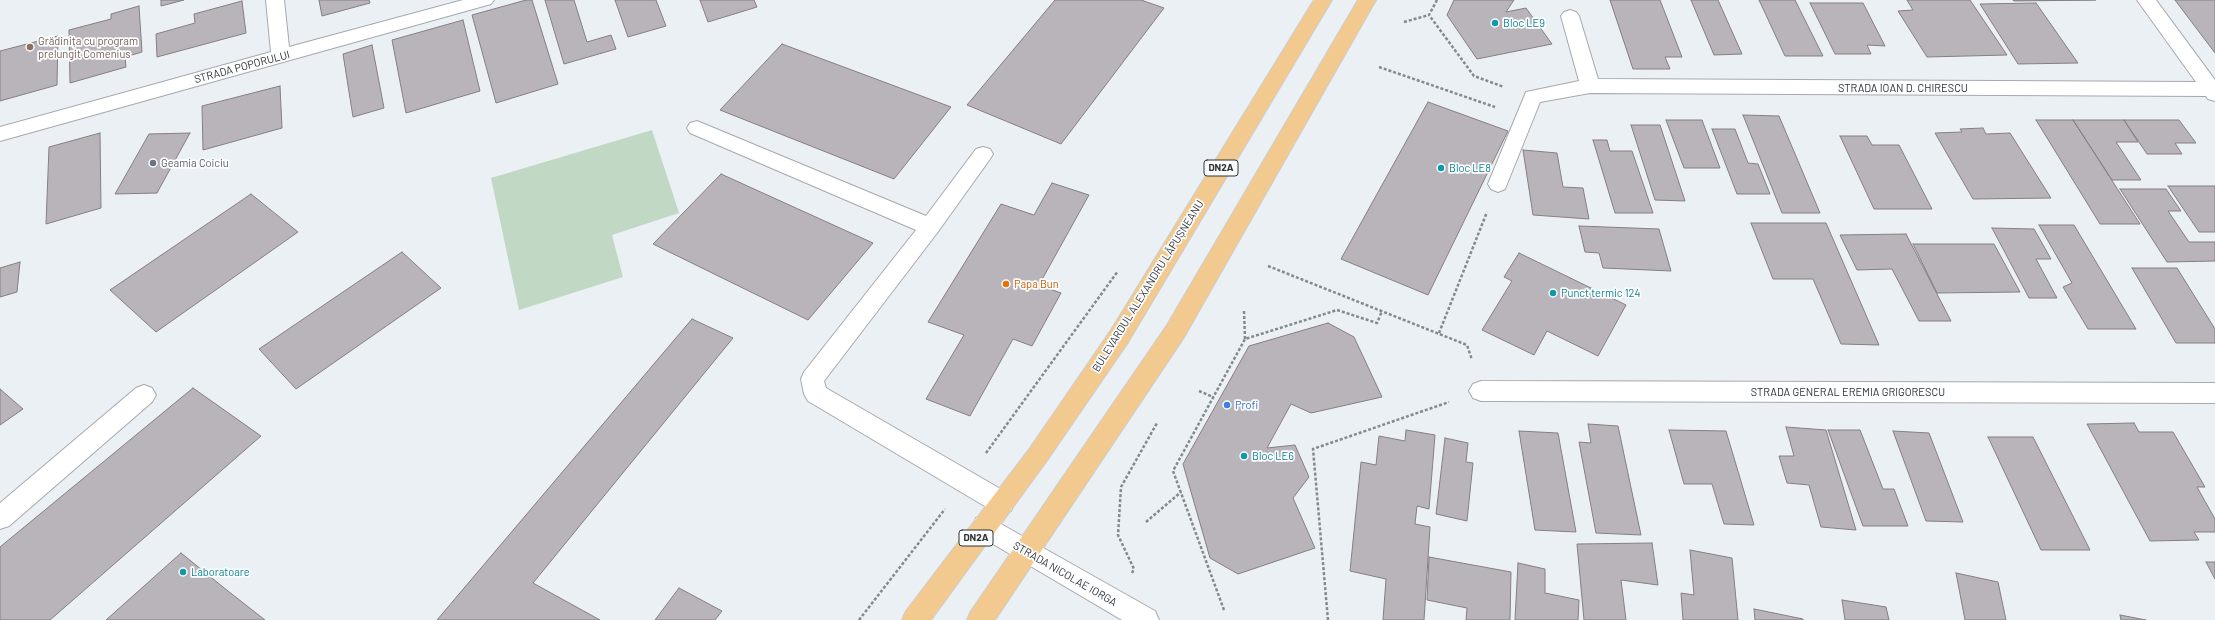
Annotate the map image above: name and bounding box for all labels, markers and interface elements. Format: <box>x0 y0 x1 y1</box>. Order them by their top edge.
place label: Bloc LE9 <box>1503 16 1545 30</box>
marker: Bloc LE9 <box>1490 18 1500 28</box>
place label: Grădinița cu program prelungit Comenius <box>38 34 138 60</box>
marker: Grădinița cu program prelungit Comenius <box>25 42 35 52</box>
street label: STRADA POPORULUI <box>193 48 291 86</box>
street label: STRADA IOAN D. CHIRESCU <box>1838 81 1968 95</box>
place label: Geamia Coiciu <box>161 156 229 170</box>
marker: Geamia Coiciu <box>148 158 158 168</box>
road number: DN2A <box>1204 160 1238 176</box>
place label: Bloc LE8 <box>1449 161 1491 175</box>
marker: Bloc LE8 <box>1436 163 1446 173</box>
street label: BULEVARDUL ALEXANDRU LĂPUȘNEANU <box>1089 198 1207 374</box>
place label: Papa Bun <box>1014 277 1059 291</box>
marker: Papa Bun <box>1001 279 1011 289</box>
place label: Punct termic 124 <box>1561 286 1641 300</box>
marker: Punct termic 124 <box>1548 288 1558 298</box>
street label: STRADA GENERAL EREMIA GRIGORESCU <box>1751 385 1945 399</box>
place label: Profi <box>1235 398 1258 412</box>
marker: Profi <box>1222 400 1232 410</box>
place label: Bloc LE6 <box>1252 449 1294 463</box>
marker: Bloc LE6 <box>1239 451 1249 461</box>
road number: DN2A <box>959 530 993 546</box>
street label: STRADA NICOLAE IORGA <box>1011 539 1119 609</box>
place label: Laboratoare <box>191 565 250 579</box>
marker: Laboratoare <box>178 567 188 577</box>

